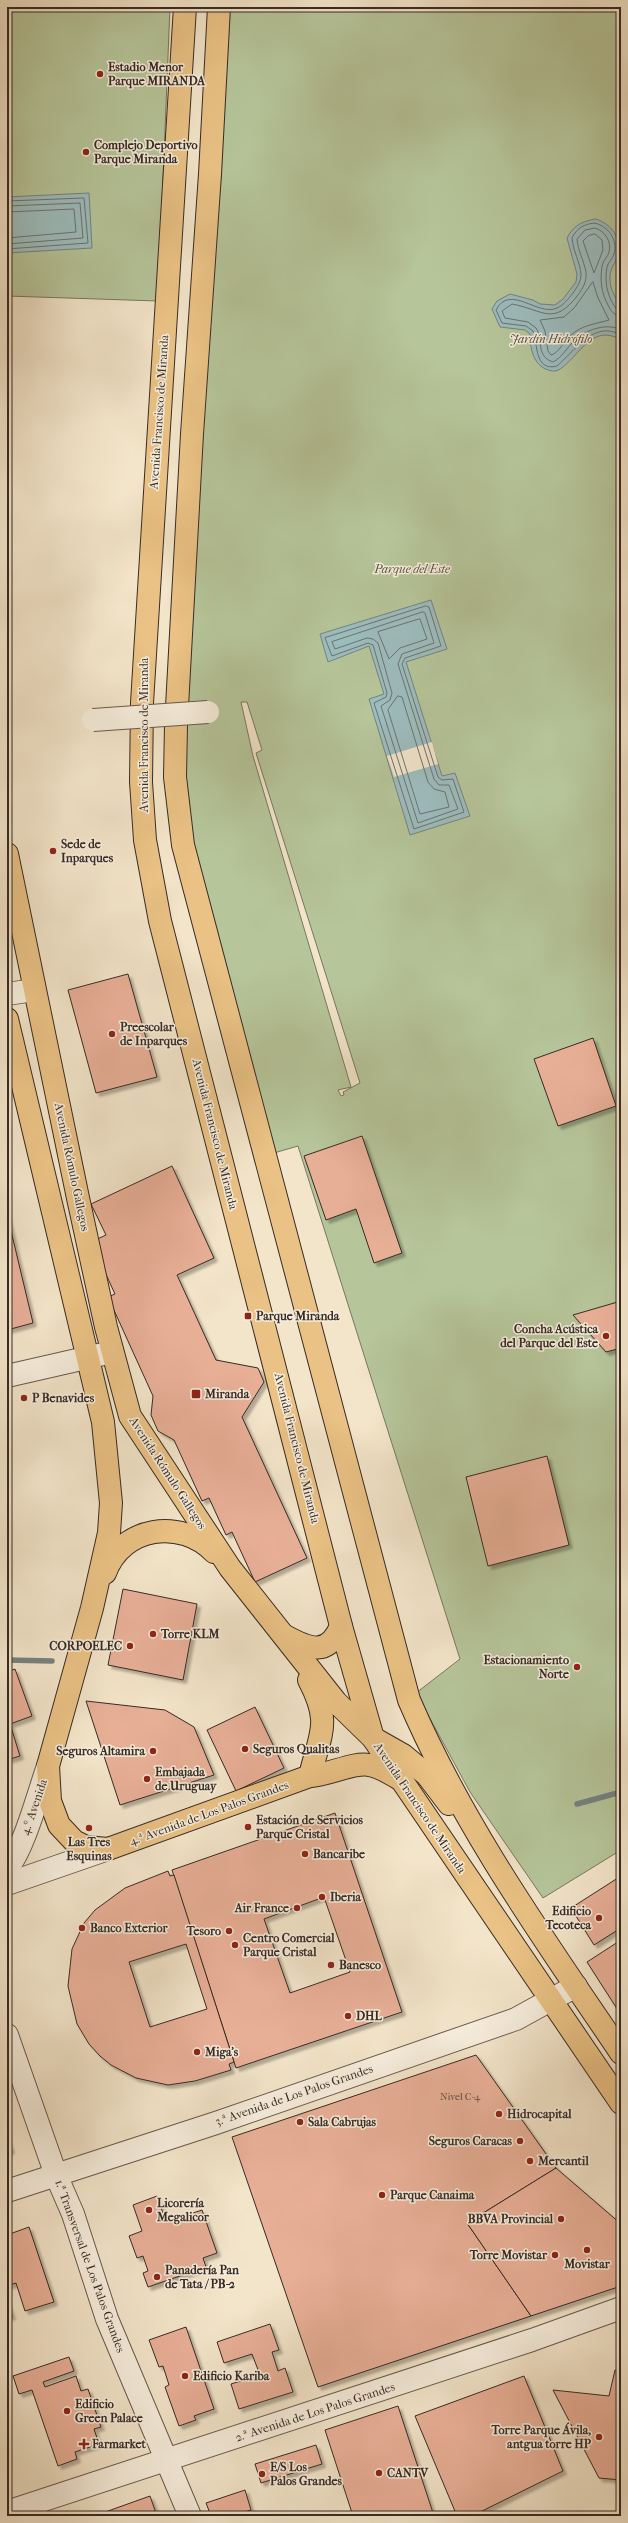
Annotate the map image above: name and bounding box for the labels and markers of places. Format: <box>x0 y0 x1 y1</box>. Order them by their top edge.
place label: Estadio Menor Parque MIRANDA <box>108 60 206 89</box>
marker: Estadio Menor Parque MIRANDA <box>95 69 105 79</box>
place label: Complejo Deportivo Parque Miranda <box>94 138 198 167</box>
marker: Complejo Deportivo Parque Miranda <box>81 147 91 157</box>
place label: Sede de Inparques <box>61 837 114 866</box>
marker: Sede de Inparques <box>48 846 58 856</box>
place label: Preescolar de Inparques <box>120 1020 188 1049</box>
marker: Preescolar de Inparques <box>107 1029 117 1039</box>
place label: Parque Miranda <box>256 1309 340 1324</box>
marker: Parque Miranda <box>243 1311 253 1321</box>
place label: Concha Acústica del Parque del Este <box>500 1322 598 1351</box>
marker: Concha Acústica del Parque del Este <box>601 1331 611 1341</box>
place label: Miranda <box>204 1387 250 1401</box>
marker: Miranda <box>190 1388 202 1400</box>
place label: P Benavides <box>32 1391 95 1405</box>
marker: P Benavides <box>19 1393 29 1403</box>
place label: Torre KLM <box>160 1627 220 1641</box>
marker: Torre KLM <box>148 1629 158 1639</box>
place label: CORPOELEC <box>49 1639 122 1653</box>
marker: CORPOELEC <box>125 1641 135 1651</box>
place label: Estacionamiento Norte <box>484 1653 569 1681</box>
marker: Estacionamiento Norte <box>572 1662 582 1672</box>
place label: Seguros Qualitas <box>253 1742 340 1757</box>
place label: Seguros Altamira <box>56 1744 145 1759</box>
marker: Seguros Qualitas <box>240 1744 250 1754</box>
marker: Seguros Altamira <box>148 1746 158 1756</box>
place label: Embajada de Uruguay <box>155 1765 217 1794</box>
marker: Embajada de Uruguay <box>142 1774 152 1784</box>
place label: Estación de Servicios Parque Cristal <box>256 1813 363 1842</box>
marker: Estación de Servicios Parque Cristal <box>243 1822 253 1832</box>
marker: Las Tres Esquinas <box>84 1823 94 1833</box>
place label: Las Tres Esquinas <box>66 1835 112 1864</box>
place label: Bancaribe <box>313 1847 365 1861</box>
marker: Bancaribe <box>300 1849 310 1859</box>
place label: Iberia <box>330 1890 362 1904</box>
marker: Iberia <box>317 1892 327 1902</box>
place label: Air France <box>234 1901 289 1915</box>
marker: Air France <box>292 1903 302 1913</box>
place label: Edificio Tecoteca <box>545 1904 591 1932</box>
marker: Edificio Tecoteca <box>594 1913 604 1923</box>
place label: Banco Exterior <box>90 1921 169 1935</box>
marker: Banco Exterior <box>77 1923 87 1933</box>
place label: Tesoro <box>185 1924 221 1938</box>
marker: Tesoro <box>224 1926 234 1936</box>
place label: Centro Comercial Parque Cristal <box>243 1931 335 1960</box>
marker: Centro Comercial Parque Cristal <box>230 1940 240 1950</box>
place label: Banesco <box>339 1958 381 1972</box>
marker: Banesco <box>326 1960 336 1970</box>
place label: DHL <box>356 2009 382 2023</box>
marker: DHL <box>343 2011 353 2021</box>
place label: Miga's <box>204 2045 239 2060</box>
marker: Miga's <box>192 2047 202 2057</box>
place label: Hidrocapital <box>507 2107 572 2122</box>
marker: Hidrocapital <box>494 2109 504 2119</box>
place label: Sala Cabrujas <box>308 2115 377 2129</box>
marker: Sala Cabrujas <box>295 2117 305 2127</box>
place label: Seguros Caracas <box>429 2134 513 2149</box>
marker: Seguros Caracas <box>515 2136 525 2146</box>
place label: Mercantil <box>537 2154 589 2168</box>
marker: Mercantil <box>525 2156 535 2166</box>
place label: Parque Canaima <box>390 2188 475 2203</box>
marker: Parque Canaima <box>377 2190 387 2200</box>
place label: Licorería Megalicor <box>156 2196 210 2225</box>
marker: Licorería Megalicor <box>144 2205 154 2215</box>
place label: BBVA Provincial <box>468 2212 554 2226</box>
marker: BBVA Provincial <box>556 2214 566 2224</box>
marker: Movistar <box>582 2245 592 2255</box>
place label: Torre Movistar <box>469 2248 548 2262</box>
marker: Torre Movistar <box>550 2250 560 2260</box>
place label: Movistar <box>563 2257 611 2271</box>
place label: Panadería Pan de Tata / PB-2 <box>165 2263 240 2291</box>
marker: Panadería Pan de Tata / PB-2 <box>152 2272 162 2282</box>
place label: Edificio Kariba <box>193 2369 270 2383</box>
marker: Edificio Kariba <box>180 2371 190 2381</box>
place label: Edificio Green Palace <box>75 2397 143 2425</box>
marker: Edificio Green Palace <box>62 2406 72 2416</box>
place label: Torre Parque Ávila, antgua torre HP <box>491 2422 592 2452</box>
marker: Torre Parque Ávila, antgua torre HP <box>594 2432 604 2442</box>
place label: Farmarket <box>91 2437 146 2451</box>
marker: Farmarket <box>79 2439 89 2449</box>
place label: E/S Los Palos Grandes <box>270 2460 343 2488</box>
place label: CANTV <box>387 2466 429 2480</box>
marker: CANTV <box>374 2468 384 2478</box>
marker: E/S Los Palos Grandes <box>257 2469 267 2479</box>

